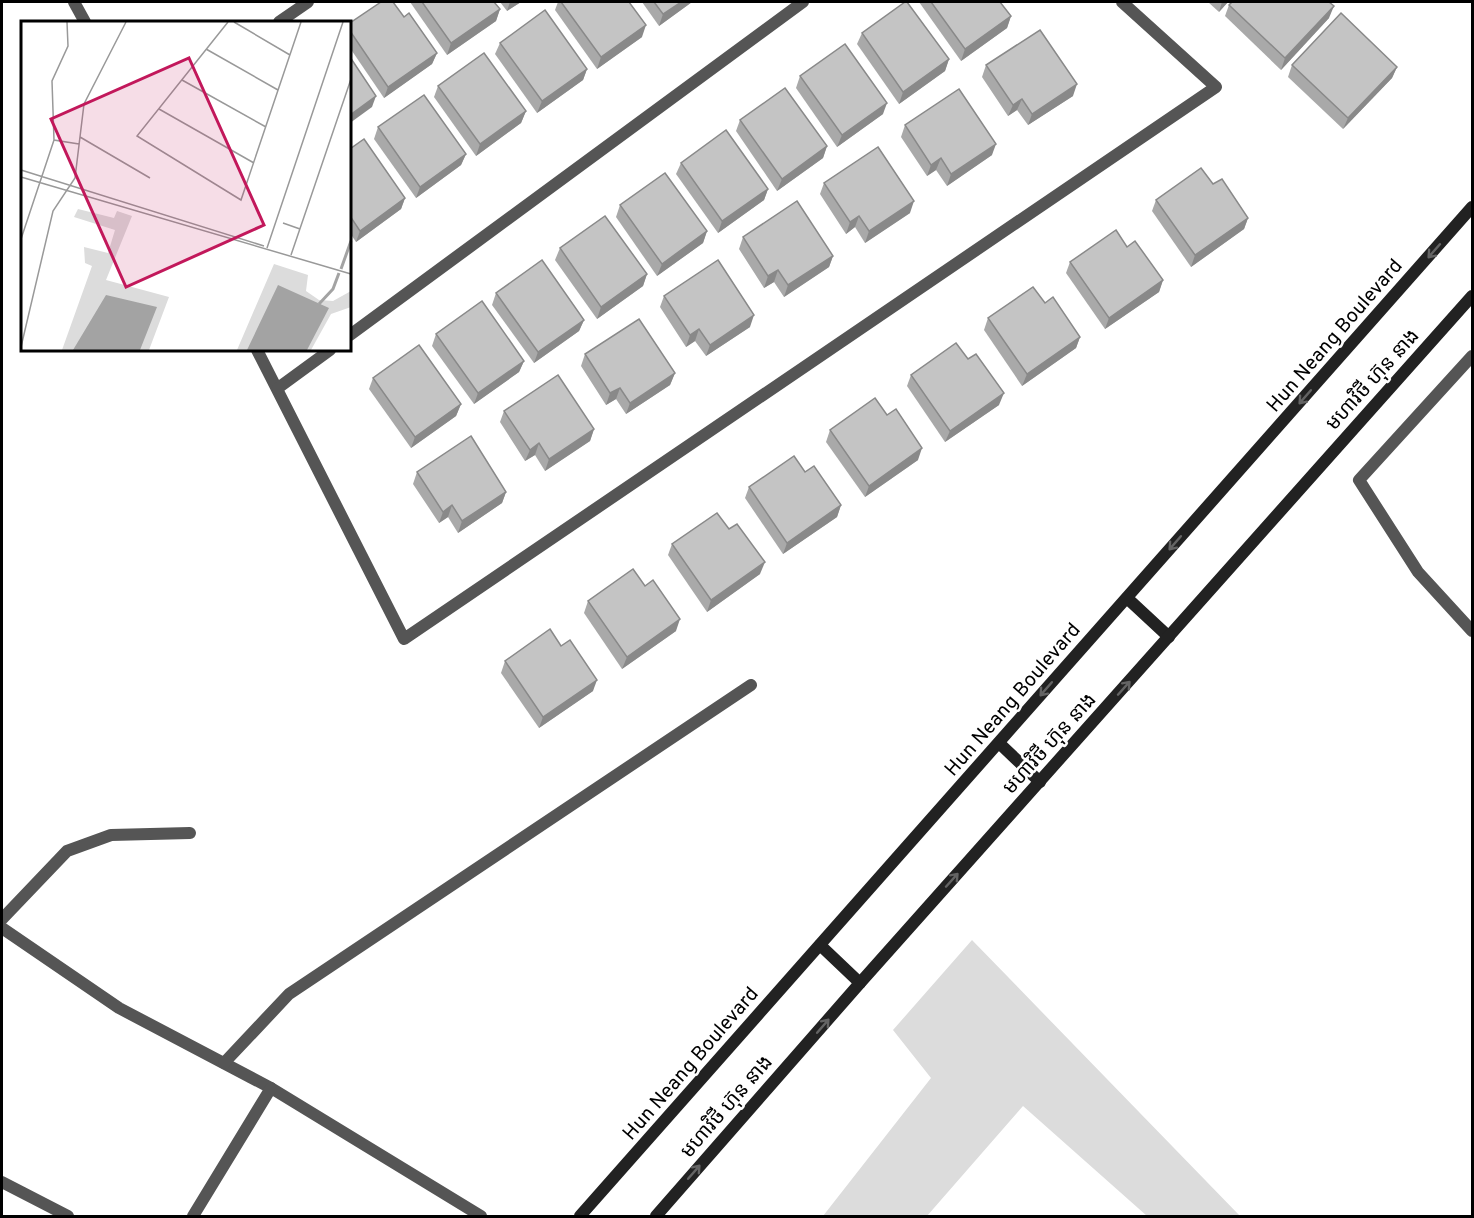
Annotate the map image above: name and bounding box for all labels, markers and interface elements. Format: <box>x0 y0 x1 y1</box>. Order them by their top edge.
inset map <box>21 21 351 351</box>
one-way arrow <box>1427 243 1441 258</box>
street label: Hun Neang Boulevard <box>1262 254 1409 418</box>
street label: មហាវិថី ហ៊ុន នាង <box>1320 323 1426 437</box>
one-way arrow <box>1298 389 1311 405</box>
one-way arrow <box>1168 535 1182 550</box>
street label: Hun Neang Boulevard <box>940 618 1087 782</box>
one-way arrow <box>1117 680 1131 695</box>
one-way arrow <box>1039 682 1053 697</box>
street label: មហាវិថី ហ៊ុន នាង <box>997 687 1103 801</box>
one-way arrow <box>945 873 959 888</box>
street label: Hun Neang Boulevard <box>618 982 765 1146</box>
one-way arrow <box>816 1019 830 1034</box>
street label: មហាវិថី ហ៊ុន នាង <box>674 1049 779 1164</box>
one-way arrow <box>687 1165 701 1181</box>

